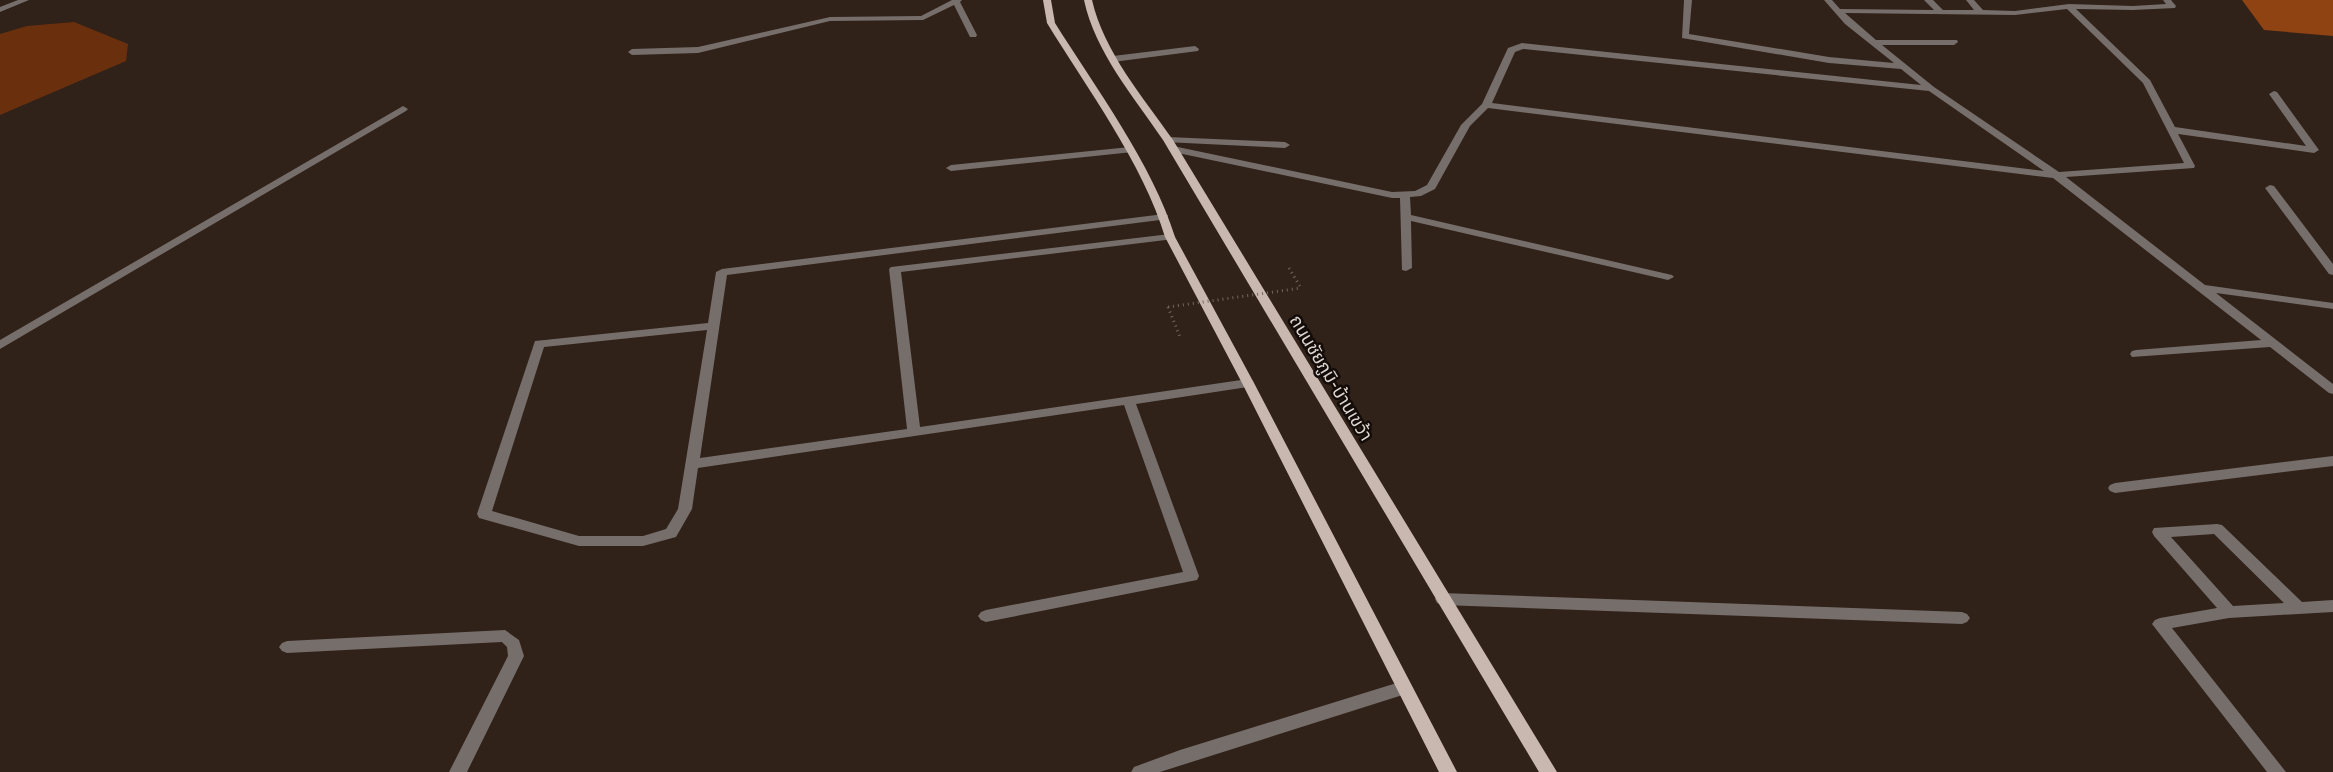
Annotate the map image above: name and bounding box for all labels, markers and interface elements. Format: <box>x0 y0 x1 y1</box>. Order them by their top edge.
street label: ถนนชัยภูมิ-บ้านเขว้า <box>1283 312 1376 446</box>

